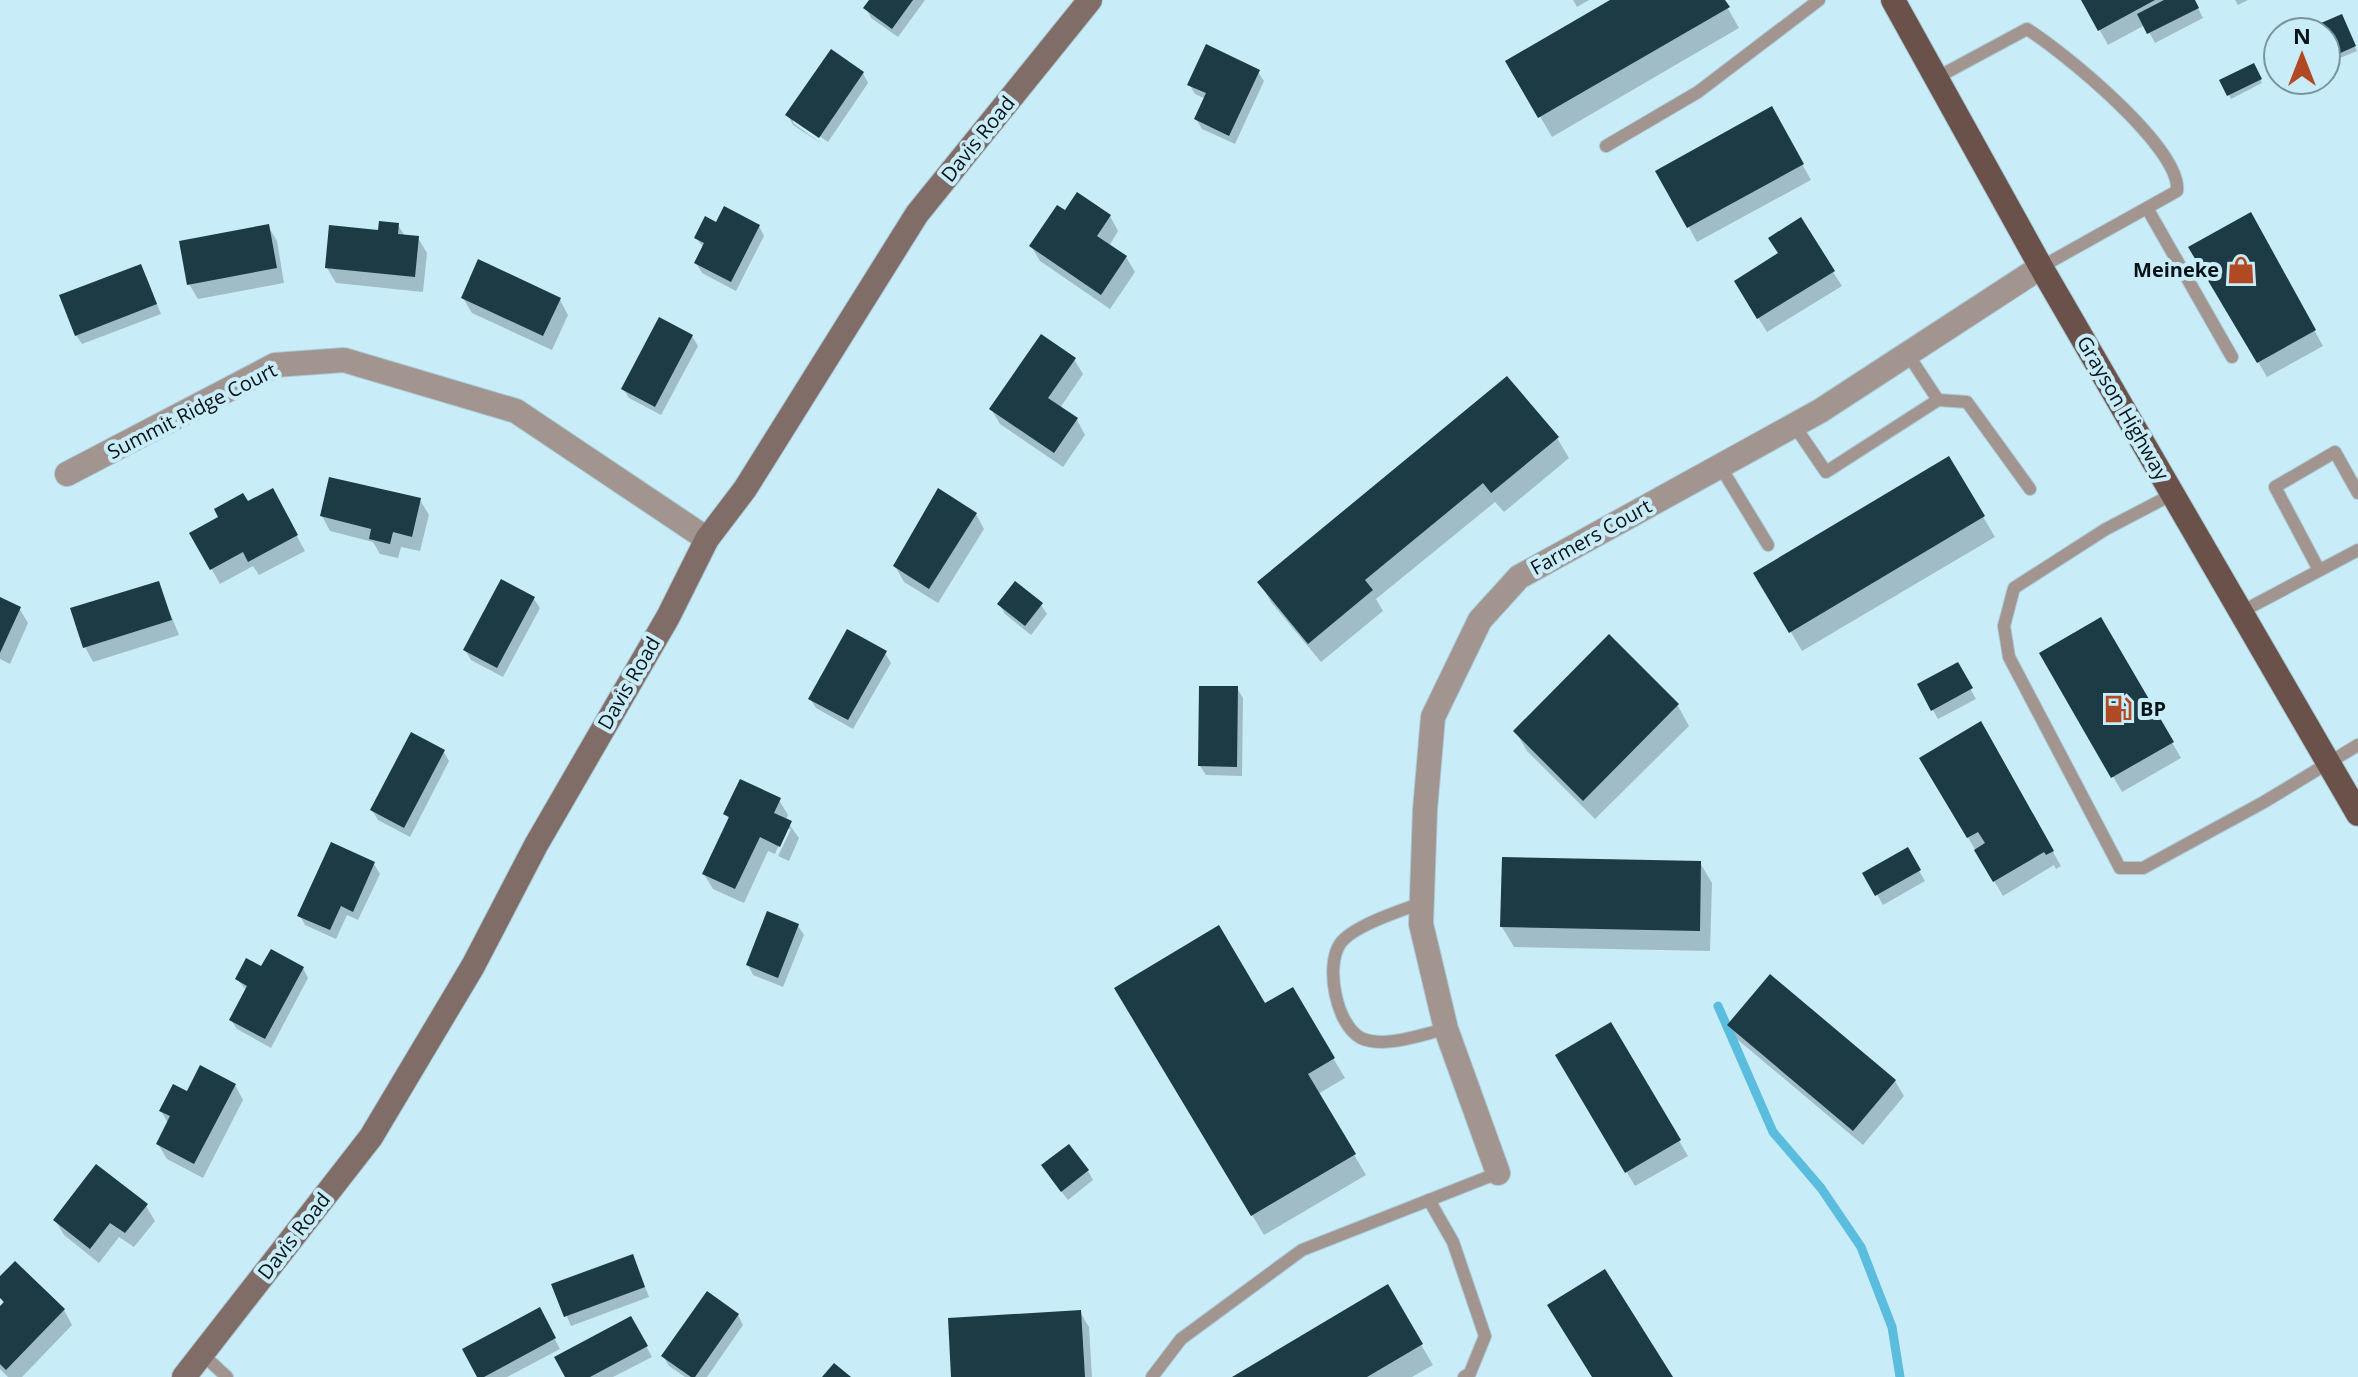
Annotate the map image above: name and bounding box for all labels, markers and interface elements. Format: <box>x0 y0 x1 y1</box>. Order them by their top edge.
north arrow <box>2262 16 2342 96</box>
text: N <box>2293 20 2311 50</box>
street label: Davis Road <box>935 90 1021 187</box>
shop icon: Meineke <box>2226 255 2256 285</box>
place label: Meineke <box>2133 256 2219 283</box>
street label: Grayson Highway <box>2071 331 2176 486</box>
street label: Summit Ridge Court <box>102 356 281 465</box>
street label: Farmers Court <box>1525 492 1656 581</box>
street label: Davis Road <box>591 631 666 734</box>
fuel station icon: BP <box>2103 694 2133 724</box>
place label: BP <box>2140 695 2166 722</box>
street label: Davis Road <box>251 1187 336 1285</box>

